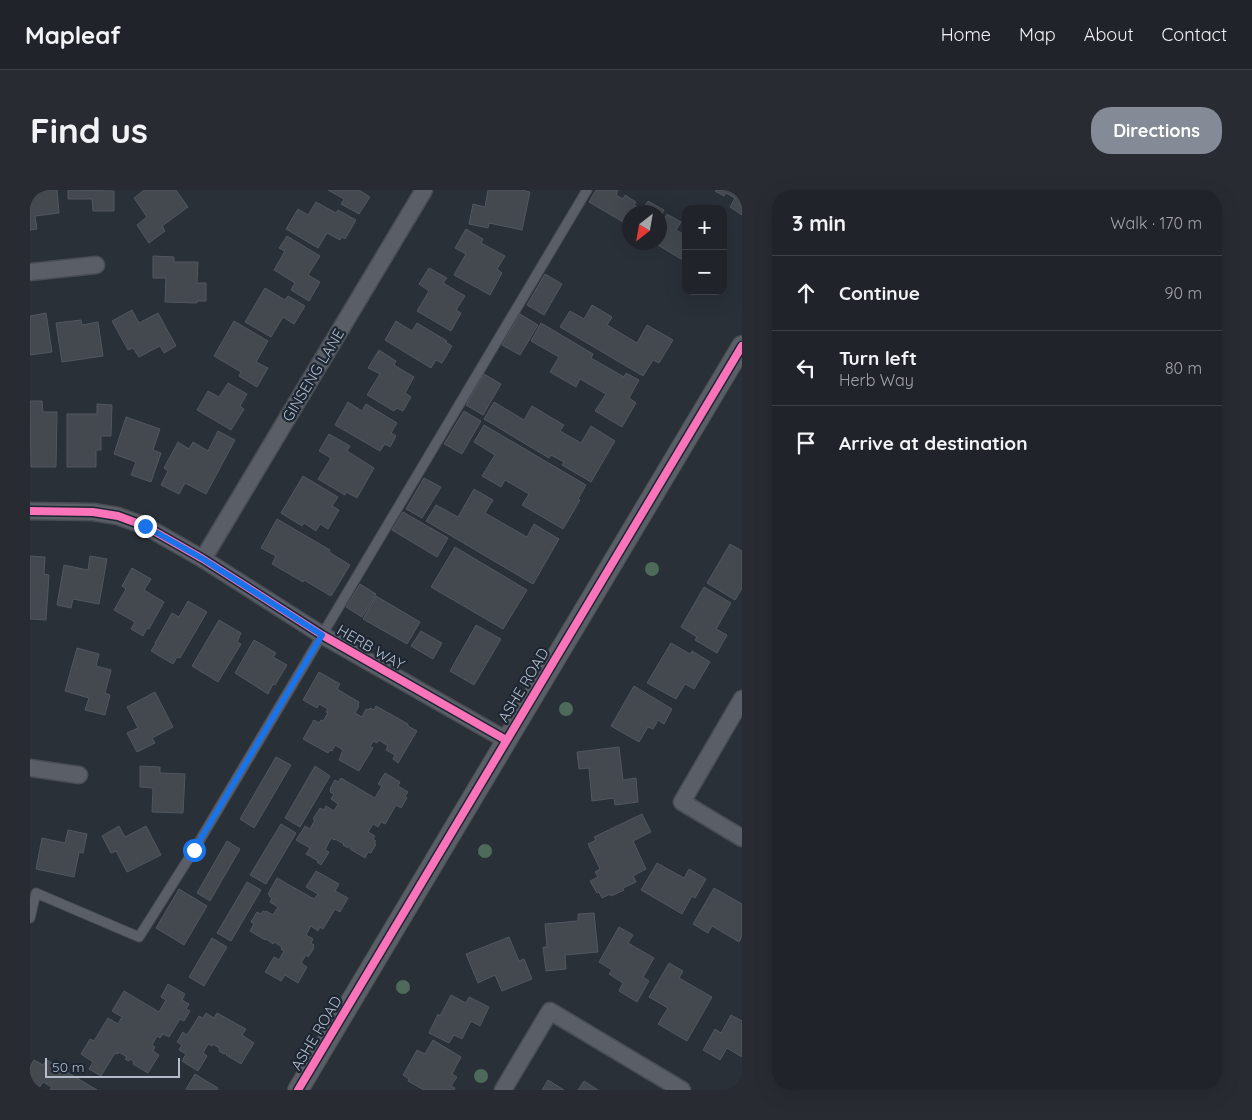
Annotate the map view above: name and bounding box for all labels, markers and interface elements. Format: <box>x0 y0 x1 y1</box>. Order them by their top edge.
text: Mapleaf <box>25 20 121 50</box>
text: Home <box>941 23 991 46</box>
text: Map <box>1019 23 1056 46</box>
text: About <box>1084 23 1134 46</box>
text: Contact <box>1162 23 1227 46</box>
button: Directions <box>1091 107 1222 154</box>
text: Find us <box>30 108 148 152</box>
north arrow <box>622 205 667 250</box>
map controls <box>682 205 727 295</box>
button: + <box>682 205 727 250</box>
text: 3 min <box>792 210 846 236</box>
text: Walk · 170 m <box>1110 213 1202 233</box>
button: − <box>682 250 727 295</box>
icon: ahead <box>792 279 820 307</box>
text: Continue <box>839 281 920 305</box>
text: 90 m <box>1165 283 1202 303</box>
street label: GINSENG LANE <box>278 325 348 425</box>
text: Turn left <box>839 346 917 370</box>
icon: left <box>792 354 820 382</box>
text: 80 m <box>1165 358 1202 378</box>
text: Herb Way <box>839 370 914 390</box>
icon: arrive <box>792 429 820 457</box>
text: Arrive at destination <box>839 431 1028 455</box>
route end <box>134 515 157 538</box>
street label: HERB WAY <box>334 620 409 674</box>
street label: ASHE ROAD <box>493 644 553 726</box>
route start <box>183 839 206 862</box>
street label: ASHE ROAD <box>286 992 346 1074</box>
scale bar <box>45 1055 180 1078</box>
text: 50 m <box>52 1058 85 1076</box>

